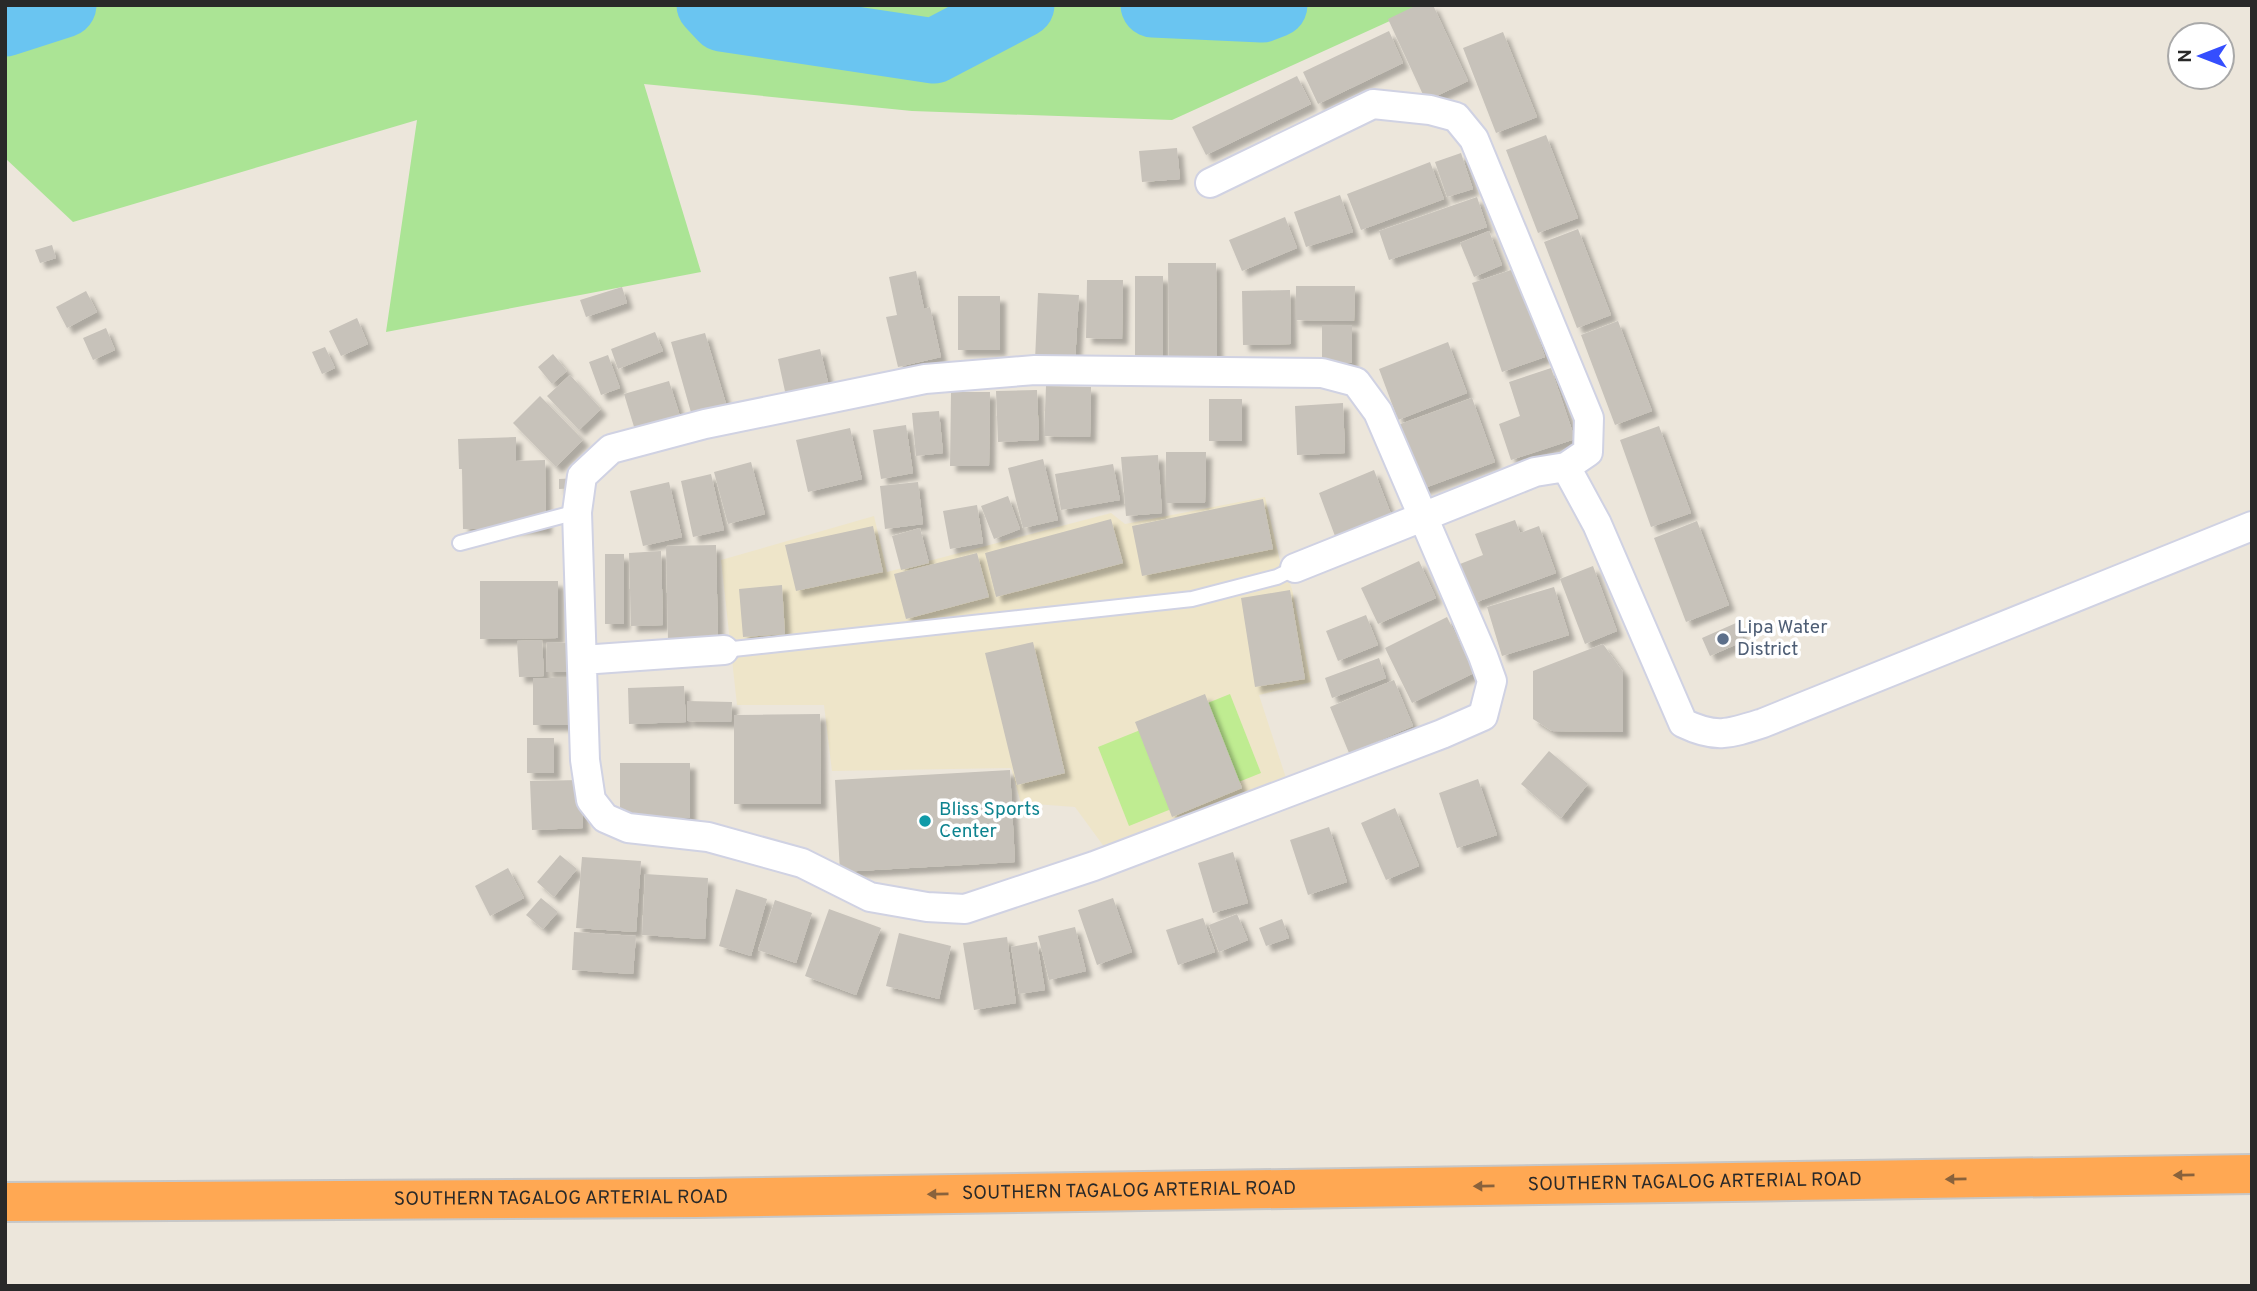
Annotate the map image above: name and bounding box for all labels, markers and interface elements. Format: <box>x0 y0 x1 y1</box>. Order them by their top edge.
north arrow <box>2166 21 2236 91</box>
text: N <box>2174 49 2198 63</box>
place label: Lipa Water District <box>1737 616 1828 662</box>
marker: Lipa Water District <box>1715 631 1731 647</box>
place label: Bliss Sports Center <box>939 798 1040 844</box>
marker: Bliss Sports Center <box>917 813 933 829</box>
street label: SOUTHERN TAGALOG ARTERIAL ROAD <box>1528 1168 1862 1197</box>
one-way arrow <box>2172 1169 2194 1181</box>
one-way arrow <box>1945 1173 1967 1184</box>
street label: SOUTHERN TAGALOG ARTERIAL ROAD <box>962 1177 1296 1206</box>
one-way arrow <box>1472 1180 1494 1192</box>
street label: SOUTHERN TAGALOG ARTERIAL ROAD <box>394 1186 728 1212</box>
one-way arrow <box>926 1189 948 1200</box>

